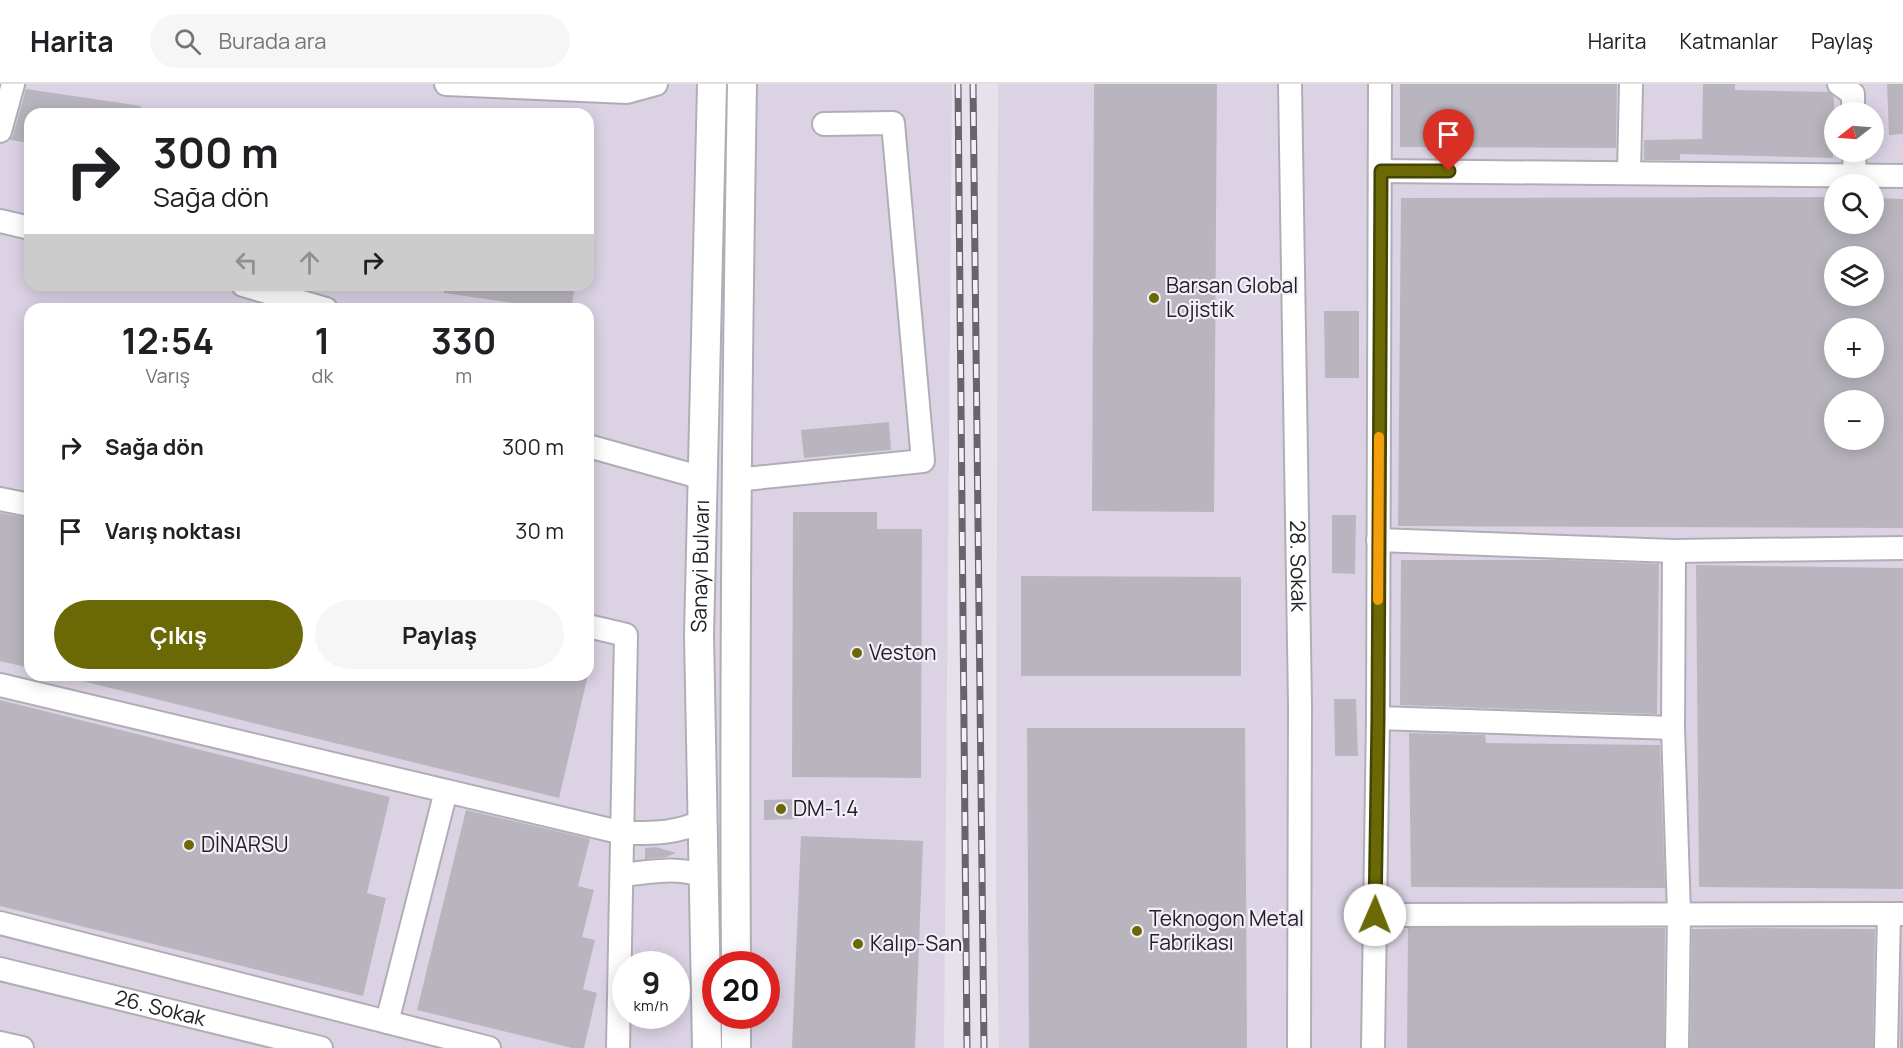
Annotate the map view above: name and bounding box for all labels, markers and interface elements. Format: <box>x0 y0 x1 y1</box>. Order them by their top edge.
search box <box>150 14 570 68</box>
text: Harita <box>30 22 114 60</box>
icon: search <box>171 25 204 58</box>
text: Burada ara <box>219 26 326 56</box>
text: Harita <box>1588 27 1646 55</box>
text: Katmanlar <box>1679 27 1778 55</box>
text: Paylaş <box>1811 27 1873 55</box>
north arrow <box>1824 102 1884 162</box>
map controls <box>1824 102 1884 450</box>
pin <box>1423 109 1474 171</box>
icon: arrive <box>1432 118 1465 151</box>
text: 300 m <box>153 123 279 181</box>
icon: right <box>54 132 132 210</box>
button: search <box>1824 174 1884 234</box>
text: Sağa dön <box>153 178 269 215</box>
icon: left <box>230 246 263 279</box>
icon: ahead <box>293 246 326 279</box>
icon: right <box>356 246 389 279</box>
button: layers <box>1824 246 1884 306</box>
place label: Barsan Global Lojistik <box>1166 271 1298 323</box>
marker: Barsan Global Lojistik <box>1147 291 1161 305</box>
text: 12:54 <box>122 316 214 365</box>
text: 1 <box>315 316 330 365</box>
text: 330 <box>431 316 496 365</box>
button: + <box>1824 318 1884 378</box>
text: Varış <box>145 362 190 389</box>
text: dk <box>312 362 333 389</box>
text: m <box>455 362 472 389</box>
button: − <box>1824 390 1884 450</box>
icon: right <box>54 431 87 464</box>
text: Sağa dön <box>105 432 204 462</box>
text: 300 m <box>502 432 564 462</box>
street label: Sanayi Bulvarı <box>684 499 715 633</box>
icon: arrive <box>54 515 87 548</box>
text: Varış noktası <box>105 516 241 546</box>
text: 30 m <box>515 516 564 546</box>
street label: 28. Sokak <box>1284 520 1314 613</box>
button: Çıkış <box>54 600 303 669</box>
button: Paylaş <box>315 600 564 669</box>
place label: Veston <box>869 638 937 666</box>
marker: Veston <box>850 646 864 660</box>
place label: DM-1.4 <box>793 794 859 822</box>
marker: DM-1.4 <box>774 802 788 816</box>
place label: DİNARSU <box>201 830 289 858</box>
marker: DİNARSU <box>182 838 196 852</box>
position arrow <box>1343 883 1407 947</box>
place label: Teknogon Metal Fabrikası <box>1149 904 1304 956</box>
marker: Teknogon Metal Fabrikası <box>1130 924 1144 938</box>
place label: Kalıp-San <box>870 929 962 957</box>
marker: Kalıp-San <box>851 937 865 951</box>
speed limit sign: 20 <box>702 951 780 1029</box>
text: 9 <box>642 962 660 1003</box>
street label: 26. Sokak <box>112 983 209 1032</box>
text: km/h <box>634 995 668 1016</box>

